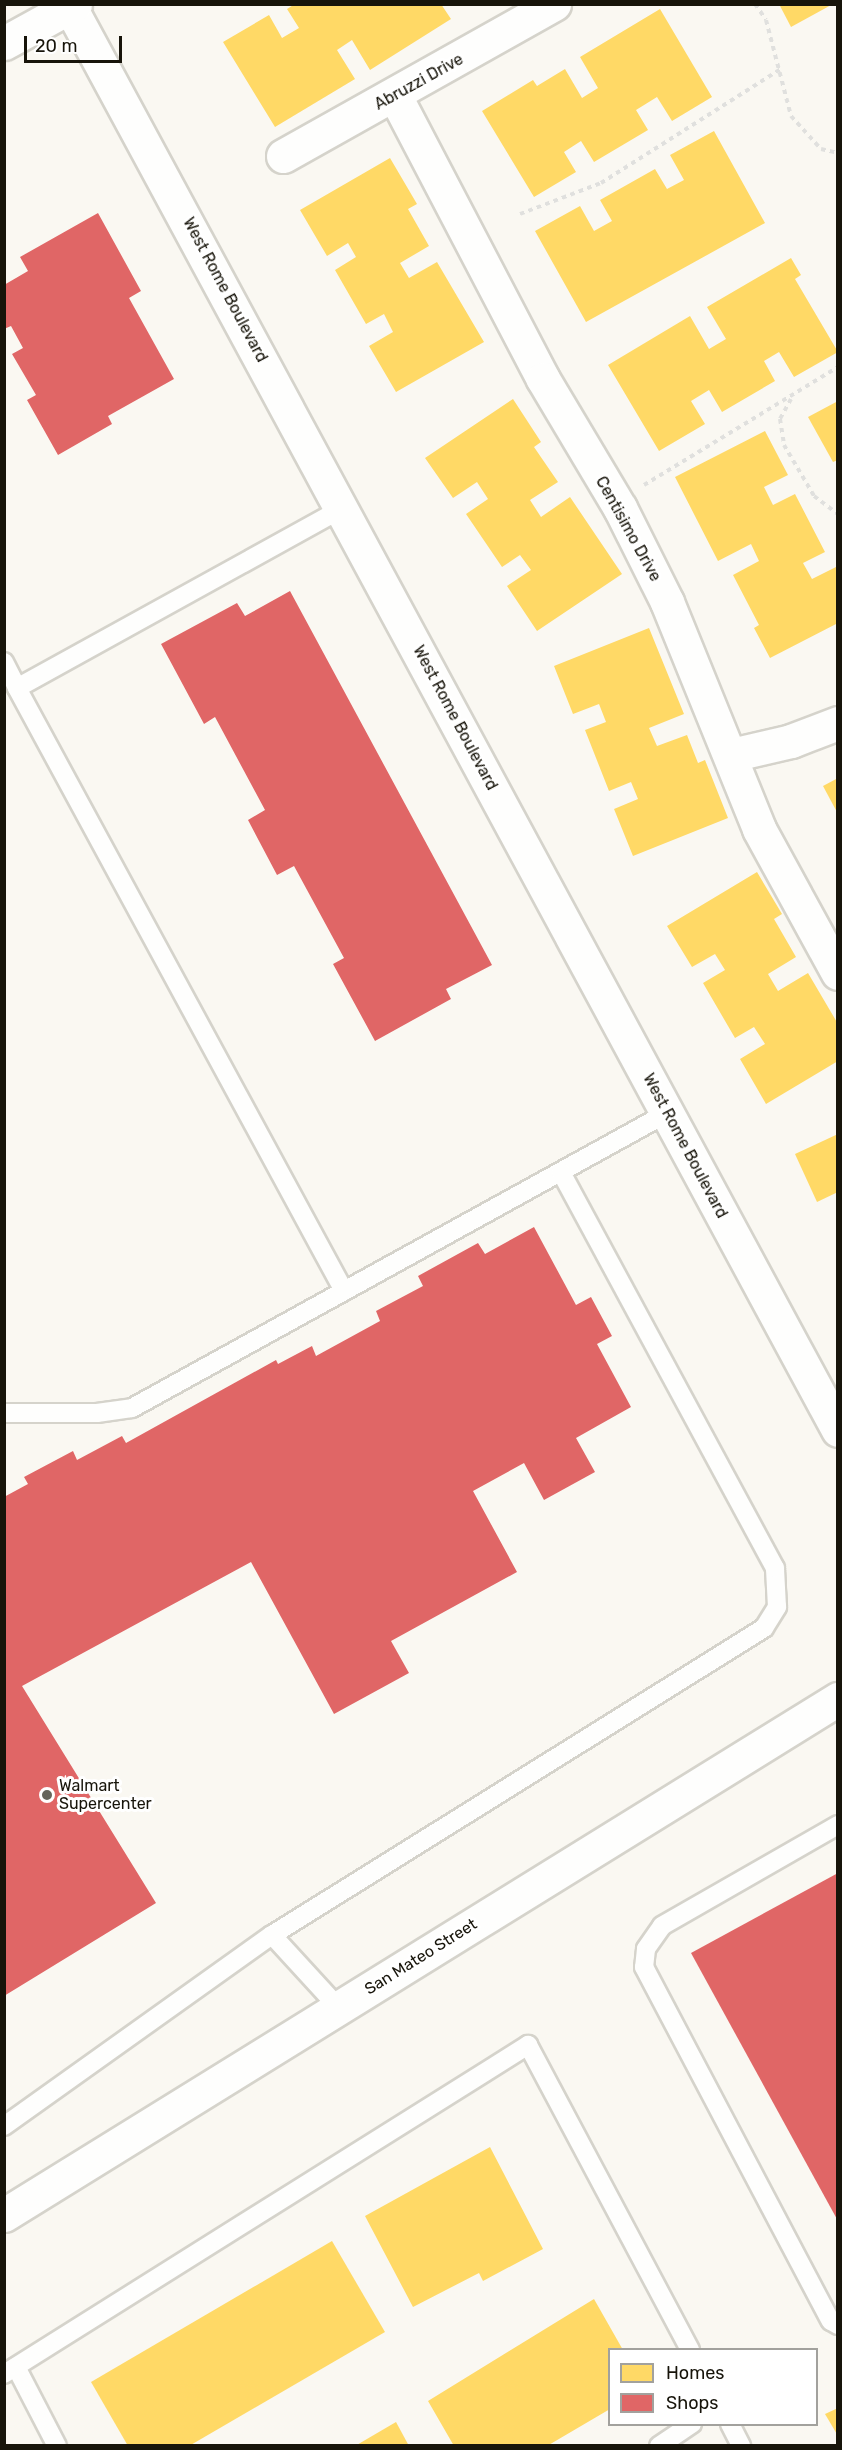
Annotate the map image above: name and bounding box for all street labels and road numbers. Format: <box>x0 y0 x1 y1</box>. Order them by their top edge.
street label: Abruzzi Drive <box>371 50 467 114</box>
street label: West Rome Boulevard <box>179 214 271 366</box>
street label: Centisimo Drive <box>591 473 665 585</box>
street label: West Rome Boulevard <box>409 642 501 794</box>
street label: West Rome Boulevard <box>639 1070 731 1222</box>
street label: San Mateo Street <box>361 1915 481 1999</box>

